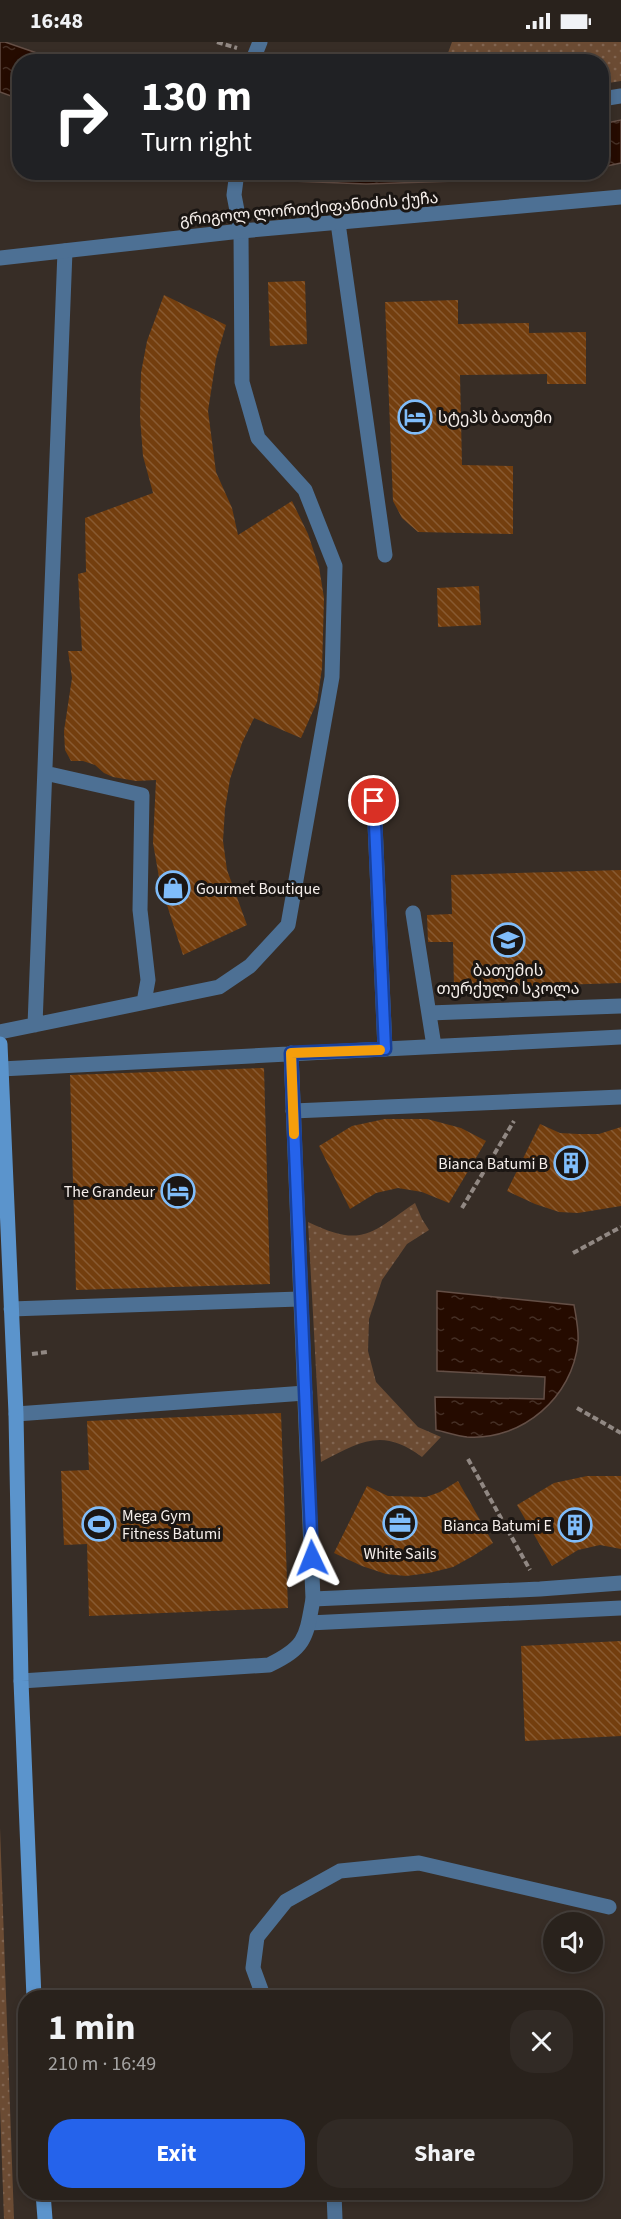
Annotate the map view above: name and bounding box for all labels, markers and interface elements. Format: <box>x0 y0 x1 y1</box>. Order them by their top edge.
text: 16:48 <box>30 5 83 37</box>
text: 130 m <box>141 67 252 127</box>
icon: right <box>42 78 120 156</box>
text: Turn right <box>141 123 252 162</box>
street label: გრიგოლ ლორთქიფანიძის ქუჩა <box>179 187 439 231</box>
hotel icon: სტეპს ბათუმი <box>397 399 433 435</box>
place label: სტეპს ბათუმი <box>438 407 552 429</box>
pin <box>348 775 399 826</box>
icon: arrive <box>357 784 390 817</box>
shop icon: Gourmet Boutique <box>155 870 191 906</box>
place label: Gourmet Boutique <box>196 878 320 900</box>
school or university icon: ბათუმის თურქული სკოლა <box>490 922 526 958</box>
place label: ბათუმის თურქული სკოლა <box>437 960 579 1000</box>
building icon: Bianca Batumi B <box>553 1145 589 1181</box>
place label: Bianca Batumi B <box>438 1153 548 1175</box>
hotel icon: The Grandeur <box>160 1173 196 1209</box>
place label: The Grandeur <box>64 1181 155 1203</box>
place label: Mega Gym Fitness Batumi <box>122 1505 221 1545</box>
office icon: White Sails <box>382 1505 418 1541</box>
sports icon: Mega Gym Fitness Batumi <box>81 1506 117 1542</box>
building icon: Bianca Batumi E <box>557 1507 593 1543</box>
place label: Bianca Batumi E <box>443 1515 552 1537</box>
position arrow <box>280 1526 344 1590</box>
place label: White Sails <box>364 1543 437 1565</box>
map controls <box>543 1912 603 1972</box>
button: sound <box>543 1912 603 1972</box>
text: 1 min <box>48 2002 136 2053</box>
button: close <box>510 2010 573 2073</box>
text: 210 m · 16:49 <box>48 2050 156 2078</box>
button: Exit <box>48 2119 305 2188</box>
button: Share <box>317 2119 573 2188</box>

